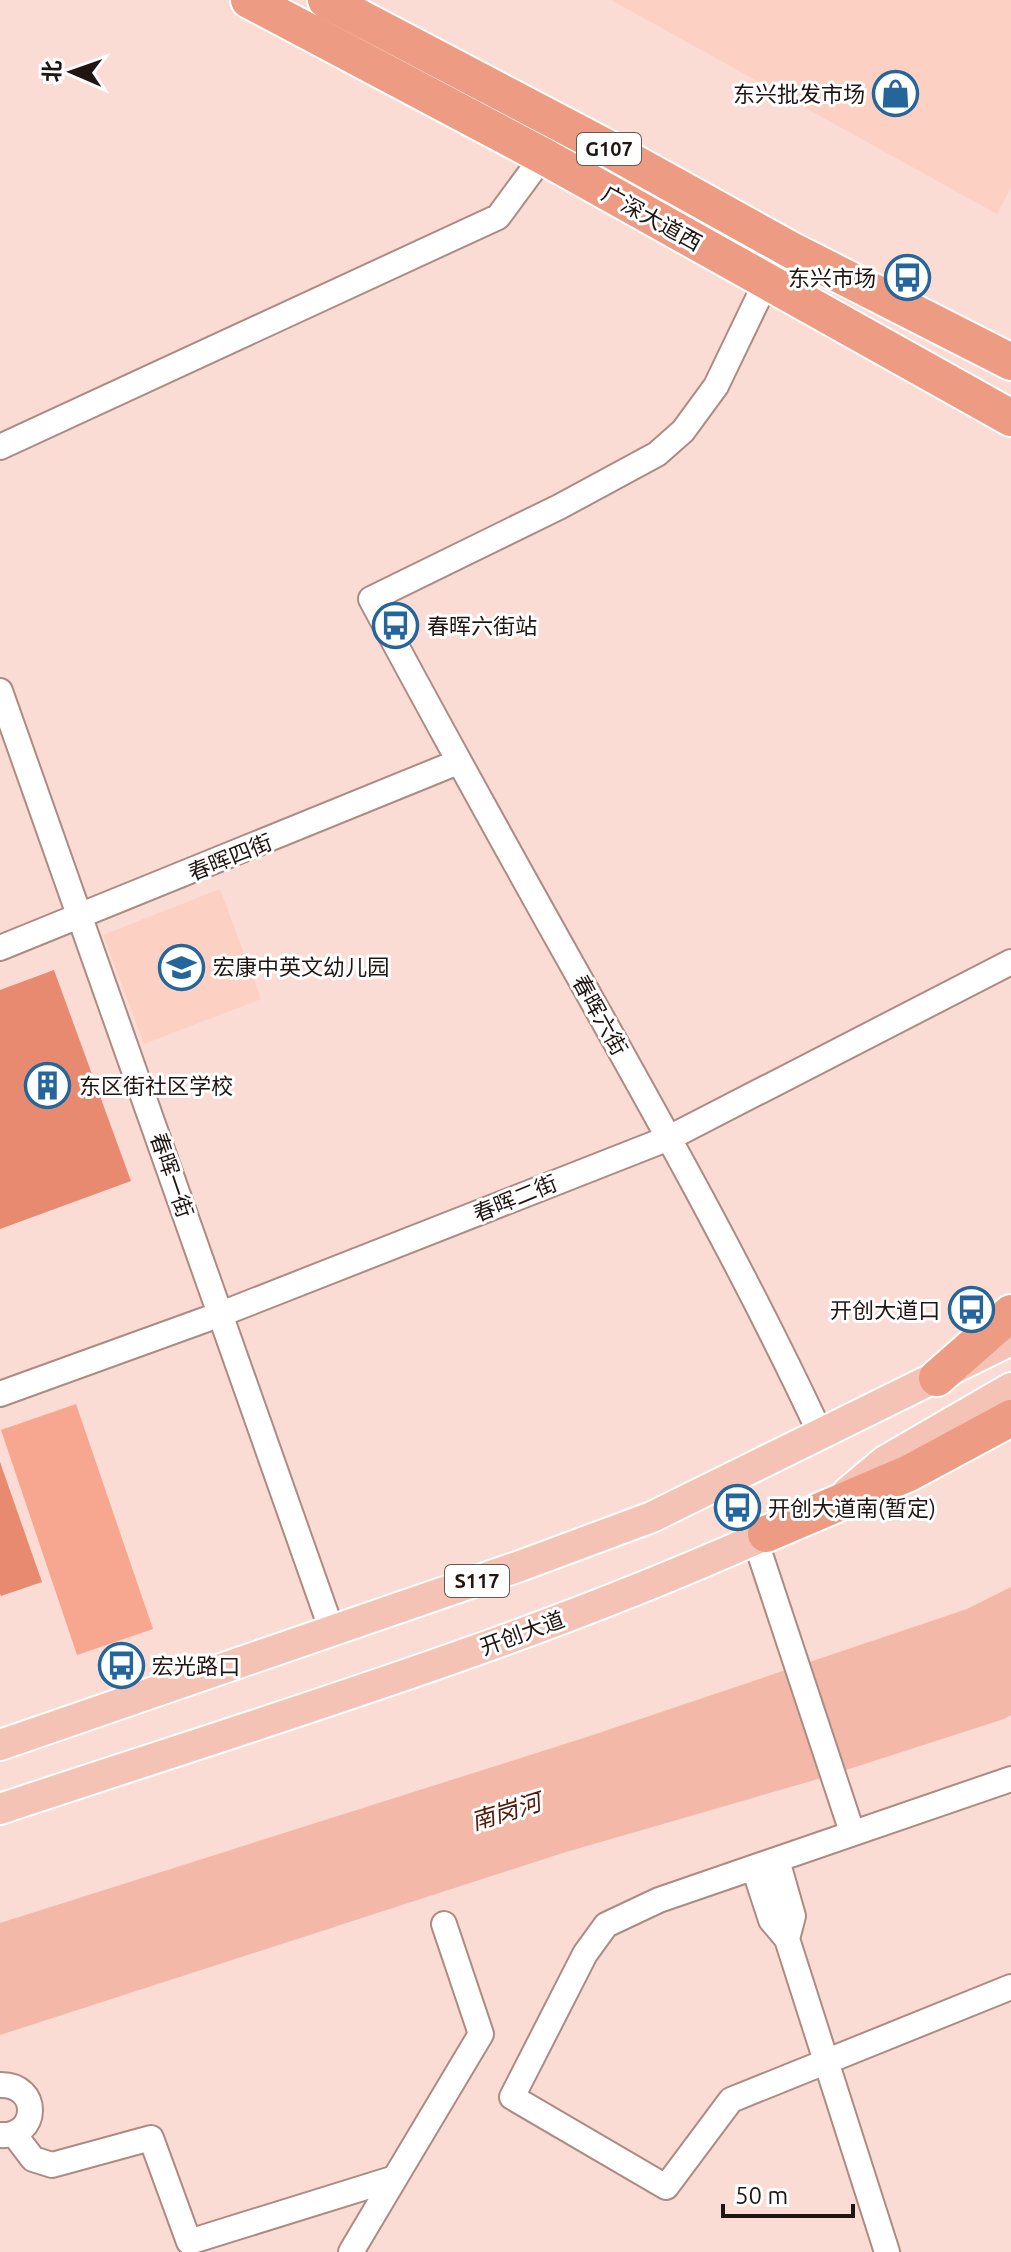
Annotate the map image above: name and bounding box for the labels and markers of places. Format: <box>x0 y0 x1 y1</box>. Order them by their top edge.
shop icon: 东兴批发市场 <box>872 70 920 118</box>
place label: 东兴批发市场 <box>733 81 865 106</box>
bus stop icon: 东兴市场 <box>883 254 931 302</box>
place label: 东兴市场 <box>788 265 876 290</box>
bus stop icon: 春晖六街站 <box>372 602 420 650</box>
place label: 春晖六街站 <box>427 613 537 638</box>
school or university icon: 宏康中英文幼儿园 <box>158 943 206 991</box>
place label: 宏康中英文幼儿园 <box>213 954 389 979</box>
building icon: 东区街社区学校 <box>24 1062 72 1110</box>
place label: 东区街社区学校 <box>79 1073 233 1098</box>
bus stop icon: 开创大道口 <box>947 1286 995 1334</box>
place label: 开创大道口 <box>830 1297 940 1322</box>
bus stop icon: 开创大道南(暂定) <box>713 1484 761 1532</box>
place label: 开创大道南(暂定) <box>768 1495 936 1521</box>
bus stop icon: 宏光路口 <box>97 1642 145 1690</box>
place label: 宏光路口 <box>152 1653 240 1678</box>

